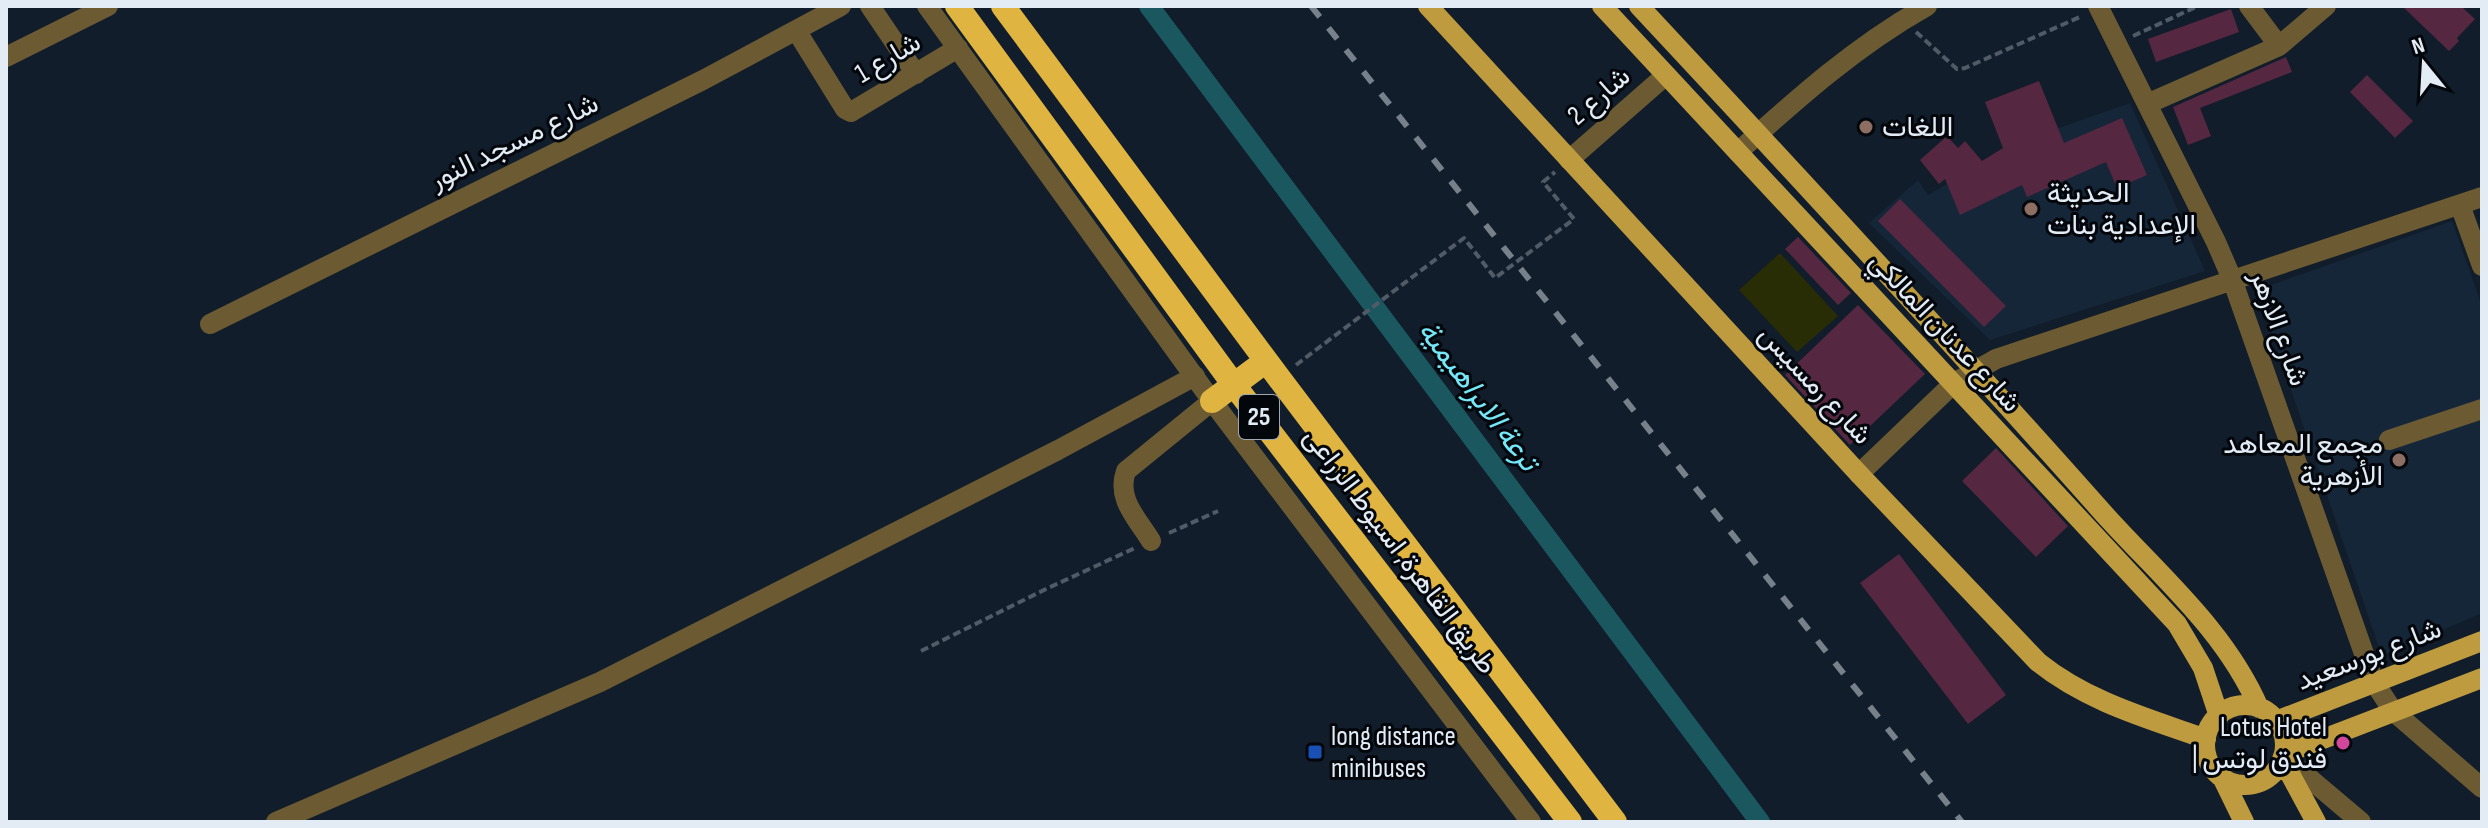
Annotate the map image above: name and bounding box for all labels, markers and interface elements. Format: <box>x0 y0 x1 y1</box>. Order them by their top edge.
north arrow <box>2384 24 2464 104</box>
street label: شارع 1 <box>849 26 927 91</box>
text: N <box>2409 32 2428 61</box>
street label: شارع 2 <box>1561 60 1638 133</box>
street label: شارع مسجد النور <box>423 87 604 198</box>
place label: اللغات <box>1882 111 1953 144</box>
marker: اللغات <box>1857 118 1875 136</box>
place label: الحديثة الإعدادية بنات <box>2047 177 2196 243</box>
marker: الحديثة الإعدادية بنات <box>2022 200 2040 218</box>
street label: شارع عدنان المالكي <box>1859 245 2028 423</box>
street label: شارع الازهر <box>2242 265 2315 391</box>
water label: ترعة الابراهيمية <box>1410 314 1548 481</box>
street label: شارع رمسيس <box>1751 318 1879 452</box>
road number: 25 <box>1239 395 1279 439</box>
street label: طريق القاهرة, اسيوط الزراعى <box>1296 421 1504 681</box>
place label: مجمع المعاهد الأزهرية <box>2223 428 2383 493</box>
marker: مجمع المعاهد الأزهرية <box>2390 451 2408 469</box>
street label: شارع بورسعيد <box>2292 612 2446 699</box>
place label: Lotus Hotel | فندق لوتس <box>2192 711 2327 776</box>
place label: long distance minibuses <box>1331 720 1456 785</box>
marker: Lotus Hotel | فندق لوتس <box>2334 734 2352 752</box>
marker: long distance minibuses <box>1306 743 1324 761</box>

